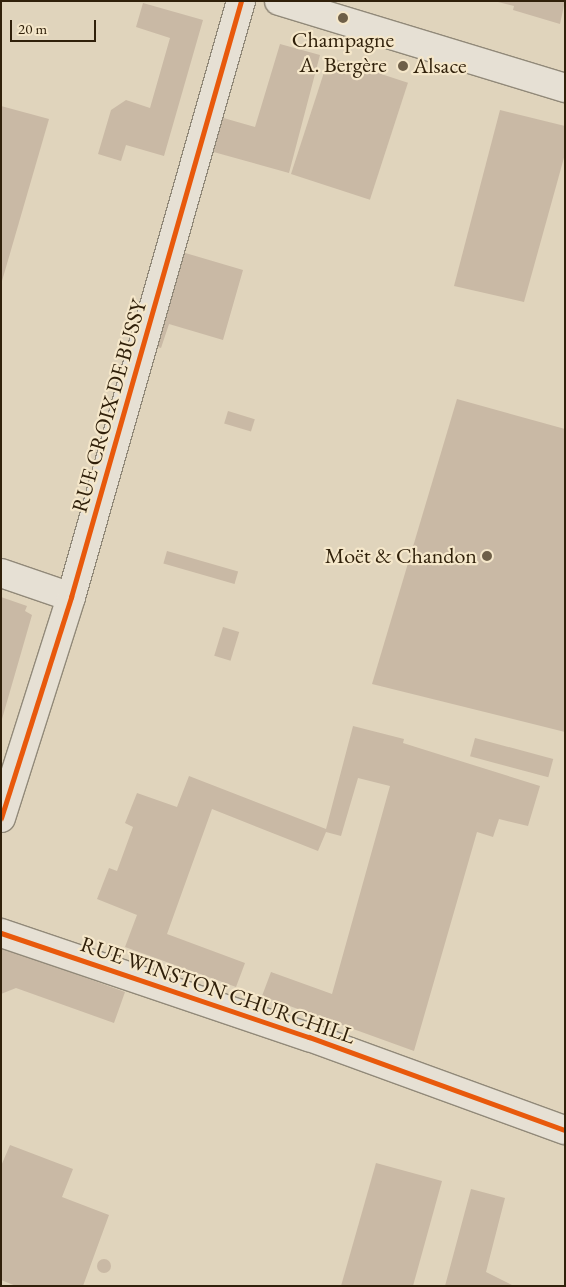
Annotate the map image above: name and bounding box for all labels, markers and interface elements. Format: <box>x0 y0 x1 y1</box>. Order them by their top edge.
scale bar <box>12 10 99 42</box>
marker: Champagne A. Bergère <box>337 12 349 24</box>
text: 20 m <box>18 19 47 38</box>
place label: Champagne A. Bergère <box>292 26 394 78</box>
place label: Alsace <box>413 53 466 79</box>
marker: Alsace <box>397 60 409 72</box>
street label: RUE CROIX DE BUSSY <box>66 297 152 515</box>
place label: Moёt & Chandon <box>325 543 477 569</box>
marker: Moёt & Chandon <box>481 550 493 562</box>
street label: RUE WINSTON CHURCHILL <box>77 930 359 1050</box>

